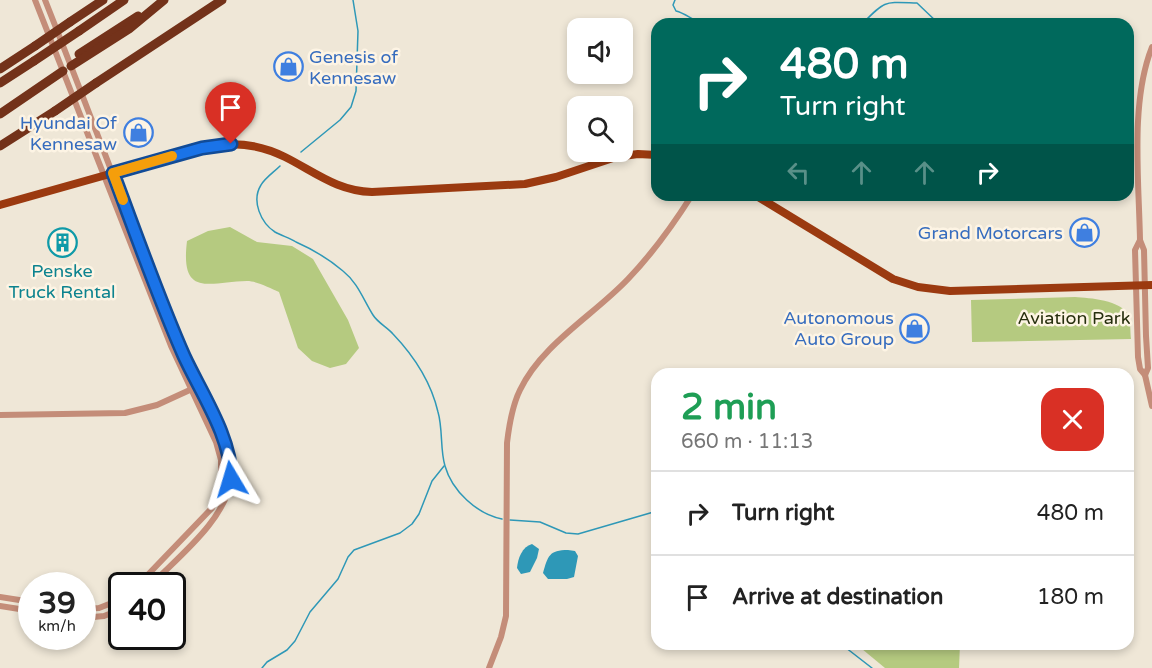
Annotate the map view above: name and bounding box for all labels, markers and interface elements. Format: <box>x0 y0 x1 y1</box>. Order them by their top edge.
map controls <box>567 18 633 162</box>
button: sound <box>567 18 633 84</box>
text: 480 m <box>780 39 909 90</box>
icon: right <box>681 42 759 120</box>
place label: Genesis of Kennesaw <box>309 46 398 89</box>
shop icon: Genesis of Kennesaw <box>272 51 304 83</box>
pin <box>205 82 256 144</box>
text: Turn right <box>780 90 906 123</box>
icon: arrive <box>214 91 247 124</box>
button: search <box>567 96 633 162</box>
place label: Hyundai Of Kennesaw <box>20 112 117 155</box>
shop icon: Hyundai Of Kennesaw <box>122 117 154 149</box>
icon: left <box>782 156 815 189</box>
icon: ahead <box>845 156 878 189</box>
icon: ahead <box>908 156 941 189</box>
icon: right <box>971 156 1004 189</box>
shop icon: Grand Motorcars <box>1068 217 1100 249</box>
place label: Grand Motorcars <box>918 222 1063 244</box>
building icon: Penske Truck Rental <box>46 226 78 258</box>
place label: Penske Truck Rental <box>8 260 116 303</box>
place label: Autonomous Auto Group <box>783 307 894 350</box>
park label: Aviation Park <box>1017 307 1131 329</box>
shop icon: Autonomous Auto Group <box>899 312 931 344</box>
text: 2 min <box>681 386 777 429</box>
button: close <box>1041 388 1104 451</box>
text: 660 m · 11:13 <box>681 430 813 454</box>
position arrow <box>199 447 263 511</box>
icon: right <box>681 497 714 530</box>
text: Turn right <box>732 500 834 526</box>
text: 480 m <box>1037 500 1104 526</box>
speed limit sign: 40 <box>108 572 186 650</box>
icon: arrive <box>681 581 714 614</box>
text: Arrive at destination <box>732 584 943 610</box>
text: 180 m <box>1037 584 1104 610</box>
text: 39 <box>38 585 76 622</box>
text: km/h <box>38 617 76 635</box>

